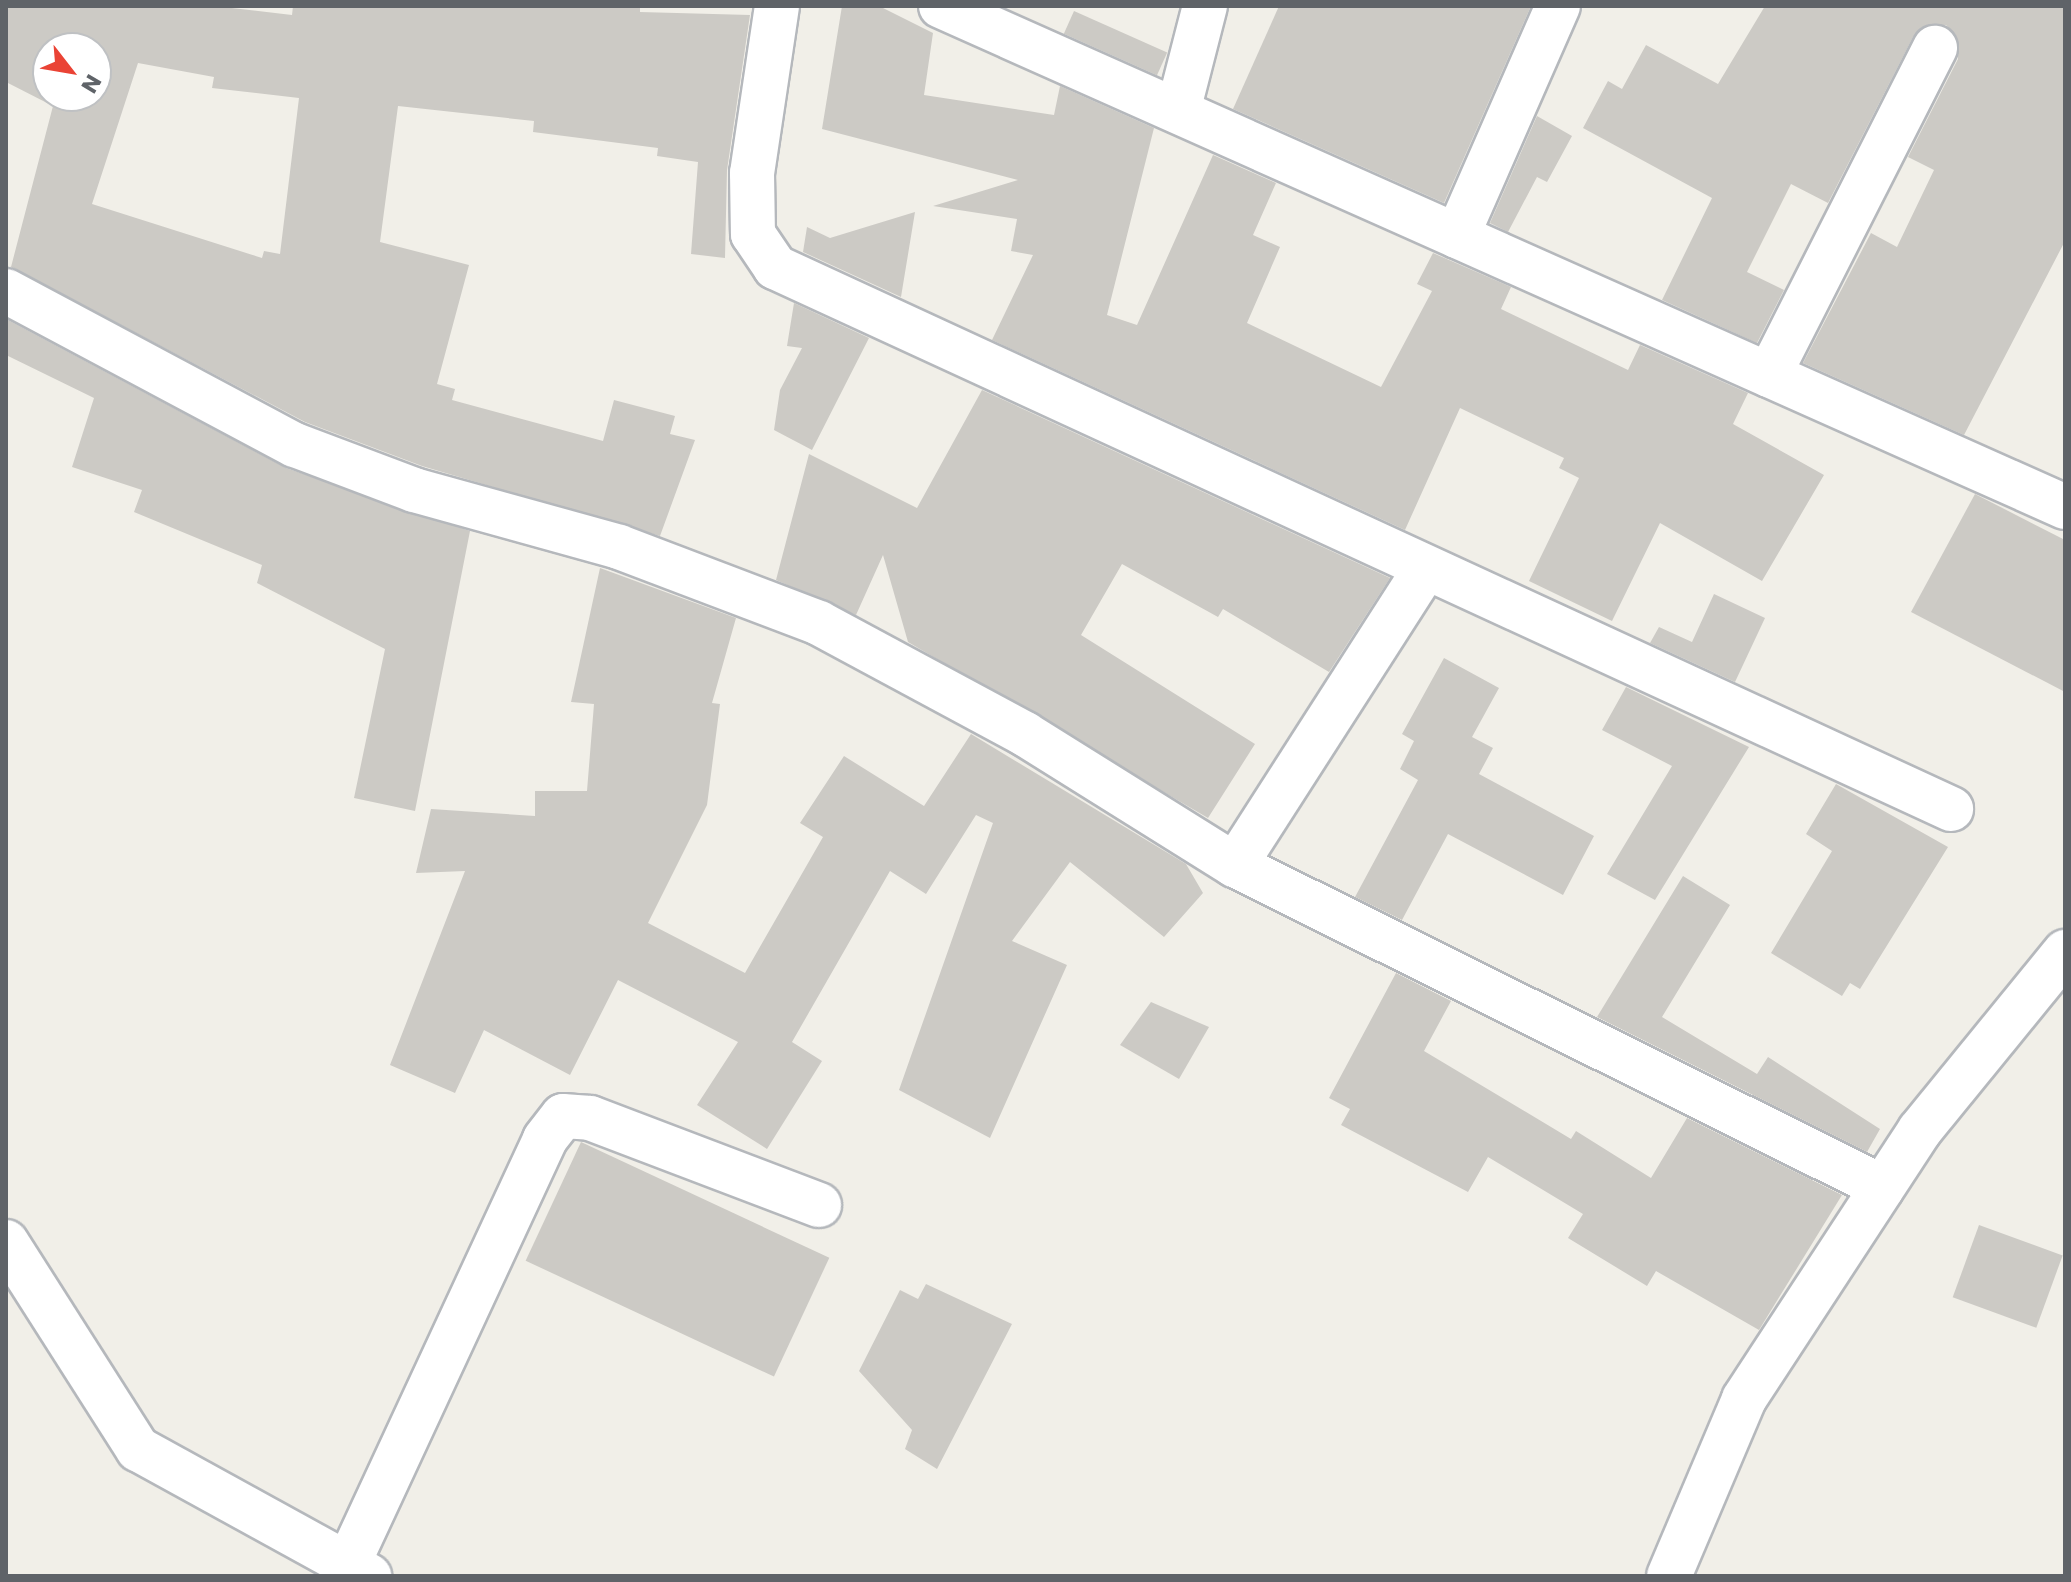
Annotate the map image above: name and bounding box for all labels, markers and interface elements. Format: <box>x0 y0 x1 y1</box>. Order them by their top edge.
north arrow <box>32 32 112 112</box>
text: N <box>74 69 109 99</box>

